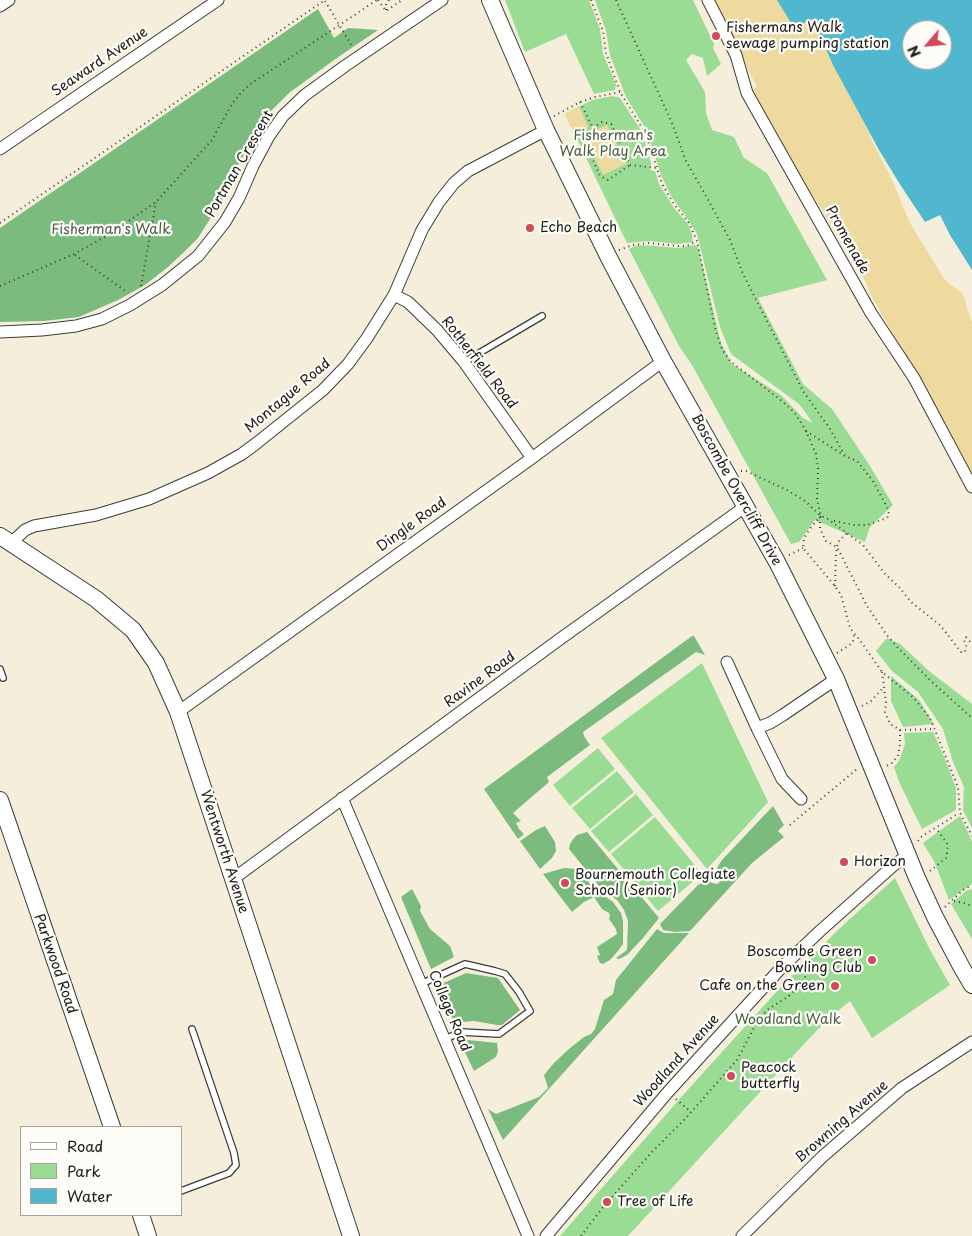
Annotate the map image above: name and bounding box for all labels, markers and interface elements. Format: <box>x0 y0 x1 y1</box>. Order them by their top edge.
place label: Fishermans Walk sewage pumping station <box>726 20 889 52</box>
north arrow <box>902 20 952 70</box>
street label: Seaward Avenue <box>49 24 151 100</box>
marker: Fishermans Walk sewage pumping station <box>710 30 722 42</box>
text: N <box>902 42 926 61</box>
street label: Portman Crescent <box>202 107 278 221</box>
park label: Fisherman's Walk Play Area <box>560 128 666 160</box>
street label: Promenade <box>821 203 873 277</box>
place label: Echo Beach <box>540 220 617 236</box>
park label: Fisherman's Walk <box>51 222 171 238</box>
marker: Echo Beach <box>524 222 536 234</box>
street label: Rotherfield Road <box>438 314 520 412</box>
street label: Montague Road <box>242 355 334 437</box>
street label: Boscombe Overcliff Drive <box>687 411 785 569</box>
street label: Dingle Road <box>374 494 450 556</box>
street label: Ravine Road <box>441 649 519 711</box>
street label: Wentworth Avenue <box>196 788 252 916</box>
place label: Horizon <box>854 854 906 870</box>
marker: Horizon <box>838 856 850 868</box>
place label: Bournemouth Collegiate School (Senior) <box>575 867 736 900</box>
marker: Bournemouth Collegiate School (Senior) <box>559 877 571 889</box>
street label: Parkwood Road <box>30 912 80 1016</box>
place label: Boscombe Green Bowling Club <box>746 944 862 976</box>
marker: Boscombe Green Bowling Club <box>866 954 878 966</box>
street label: College Road <box>424 968 474 1054</box>
place label: Cafe on the Green <box>699 978 825 994</box>
marker: Cafe on the Green <box>829 980 841 992</box>
street label: Woodland Avenue <box>631 1011 723 1111</box>
park label: Woodland Walk <box>735 1012 841 1028</box>
place label: Peacock butterfly <box>741 1060 800 1092</box>
marker: Peacock butterfly <box>725 1070 737 1082</box>
street label: Browning Avenue <box>792 1077 892 1167</box>
legend <box>20 1126 182 1216</box>
text: Road <box>67 1134 103 1157</box>
text: Park <box>67 1159 101 1182</box>
text: Water <box>67 1184 112 1207</box>
place label: Tree of Life <box>617 1194 694 1210</box>
marker: Tree of Life <box>601 1196 613 1208</box>

